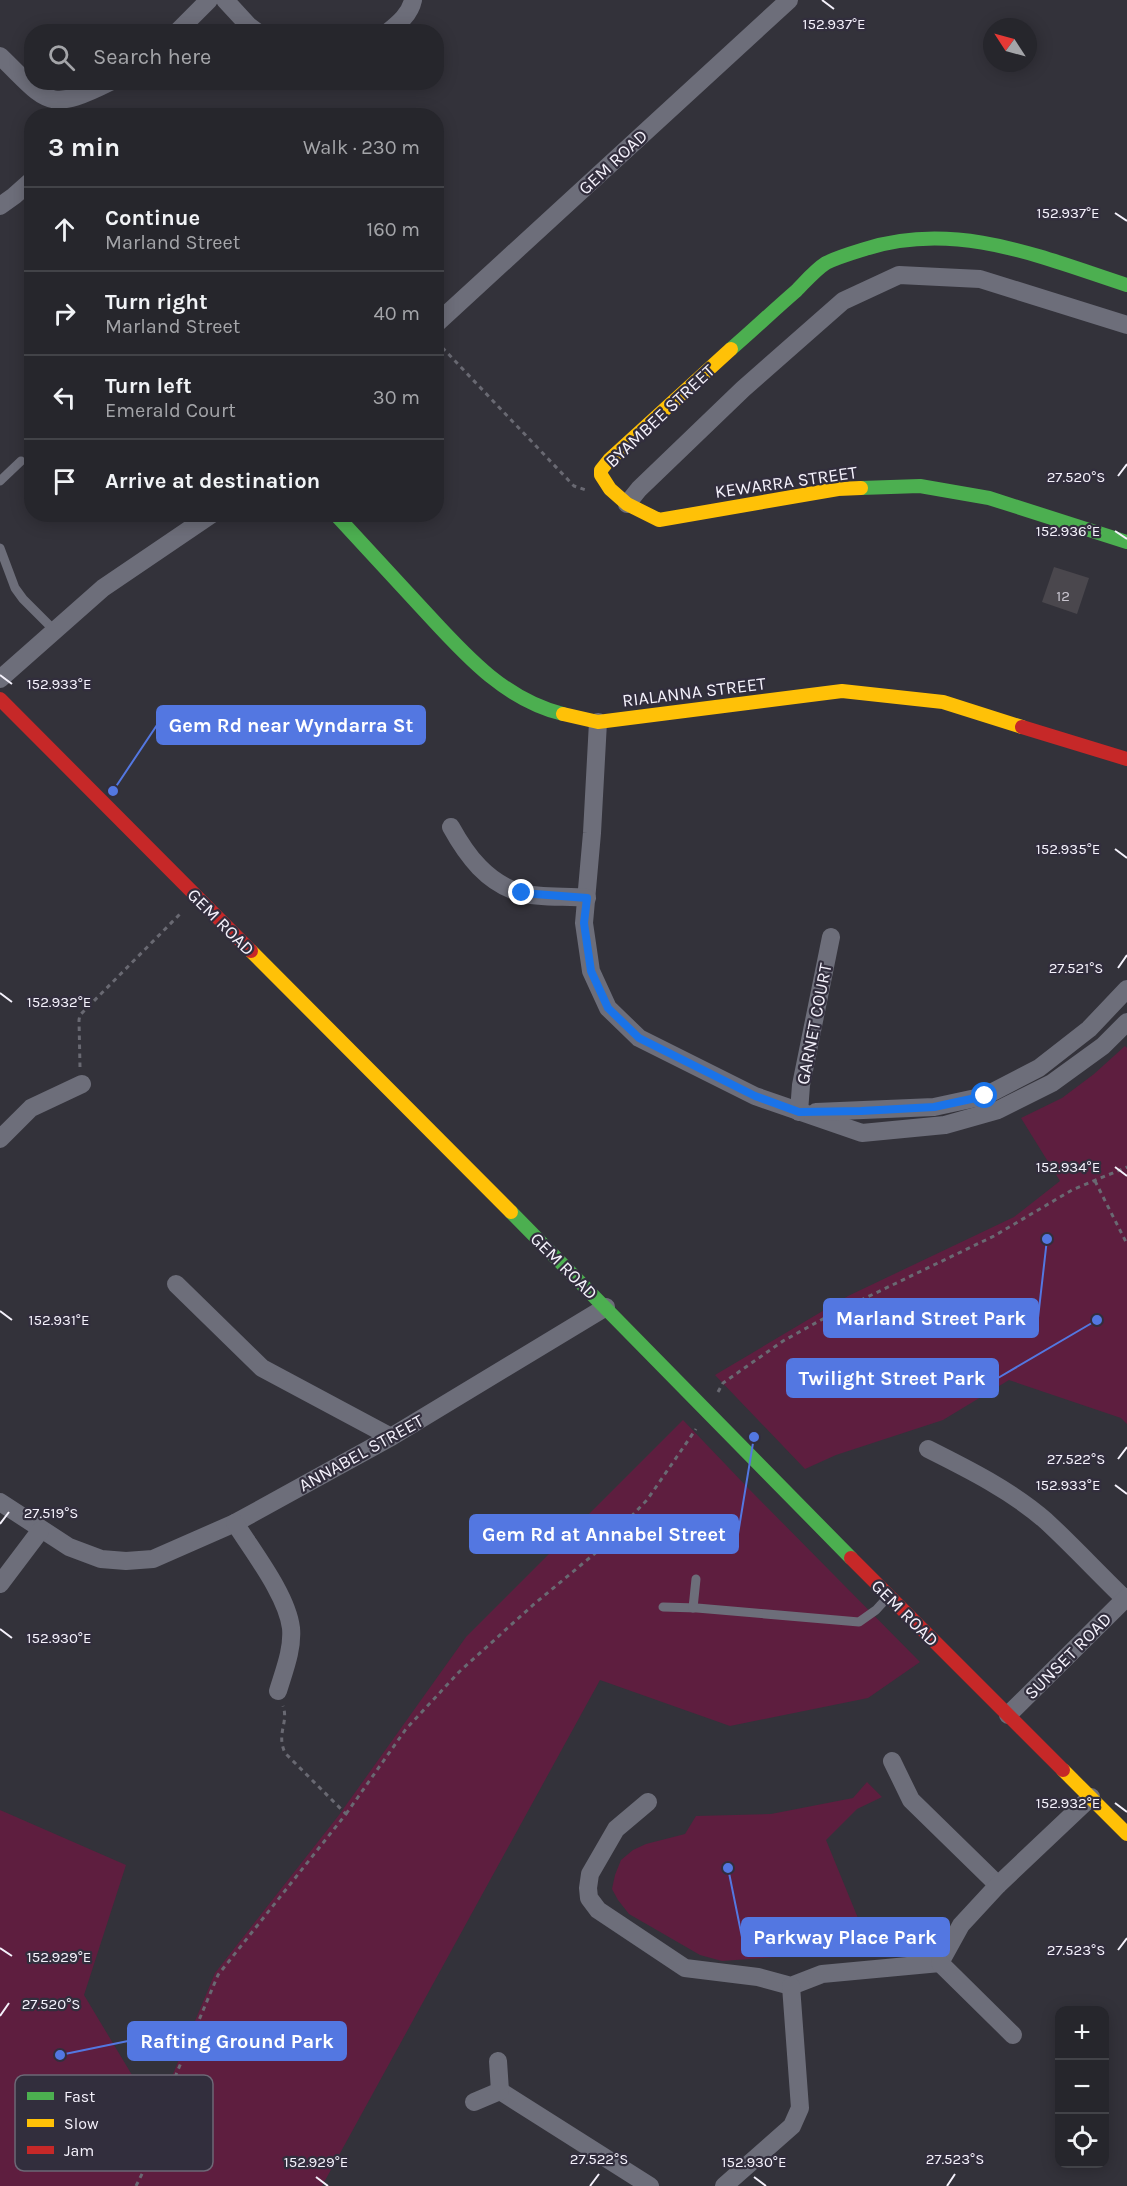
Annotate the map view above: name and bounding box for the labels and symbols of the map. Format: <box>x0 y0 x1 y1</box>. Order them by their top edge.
text: 152.937°E <box>803 15 865 33</box>
north arrow <box>983 18 1037 72</box>
street label: GEM ROAD <box>574 125 652 199</box>
text: 152.937°E <box>1037 204 1099 222</box>
street label: BYAMBEE STREET <box>601 360 719 472</box>
street label: KEWARRA STREET <box>713 461 859 503</box>
text: 27.520°S <box>1047 468 1105 486</box>
text: 152.936°E <box>1036 522 1100 540</box>
house number: 12 <box>1056 587 1070 605</box>
street label: RIALANNA STREET <box>621 672 767 712</box>
text: 152.933°E <box>27 675 91 693</box>
callout: Gem Rd near Wyndarra St <box>157 706 425 744</box>
text: Gem Rd near Wyndarra St <box>169 714 413 737</box>
text: 152.935°E <box>1036 840 1100 858</box>
route end <box>508 879 534 905</box>
street label: GEM ROAD <box>183 884 259 960</box>
text: 27.521°S <box>1049 959 1103 977</box>
street label: GARNET COURT <box>791 961 837 1087</box>
text: 152.932°E <box>27 993 91 1011</box>
route start <box>971 1082 997 1108</box>
text: 152.934°E <box>1036 1158 1100 1176</box>
street label: GEM ROAD <box>526 1228 602 1304</box>
callout: Marland Street Park <box>824 1299 1038 1337</box>
text: Marland Street Park <box>836 1307 1026 1330</box>
text: 152.931°E <box>29 1311 89 1329</box>
callout: Twilight Street Park <box>787 1359 998 1397</box>
text: Twilight Street Park <box>798 1367 986 1390</box>
street label: ANNABEL STREET <box>295 1410 427 1496</box>
text: 27.522°S <box>1047 1450 1105 1468</box>
text: 152.933°E <box>1036 1476 1100 1494</box>
text: 27.519°S <box>24 1504 78 1522</box>
callout: Gem Rd at Annabel Street <box>470 1515 738 1553</box>
text: Gem Rd at Annabel Street <box>482 1523 726 1546</box>
street label: GEM ROAD <box>867 1575 943 1651</box>
street label: SUNSET ROAD <box>1020 1608 1116 1704</box>
text: 152.930°E <box>27 1629 91 1647</box>
text: 152.932°E <box>1036 1794 1100 1812</box>
callout: Parkway Place Park <box>742 1918 949 1956</box>
text: Parkway Place Park <box>753 1926 937 1949</box>
text: 27.523°S <box>1047 1941 1105 1959</box>
text: 152.929°E <box>27 1948 91 1966</box>
text: 27.520°S <box>22 1995 80 2013</box>
callout: Rafting Ground Park <box>128 2022 346 2060</box>
text: Rafting Ground Park <box>140 2030 334 2053</box>
legend <box>15 2075 213 2171</box>
text: Fast <box>64 2087 95 2106</box>
text: Slow <box>64 2114 99 2133</box>
text: Jam <box>64 2141 94 2160</box>
text: 27.522°S <box>570 2150 628 2168</box>
text: 27.523°S <box>926 2150 984 2168</box>
text: 152.929°E <box>284 2153 348 2171</box>
text: 152.930°E <box>722 2153 786 2171</box>

